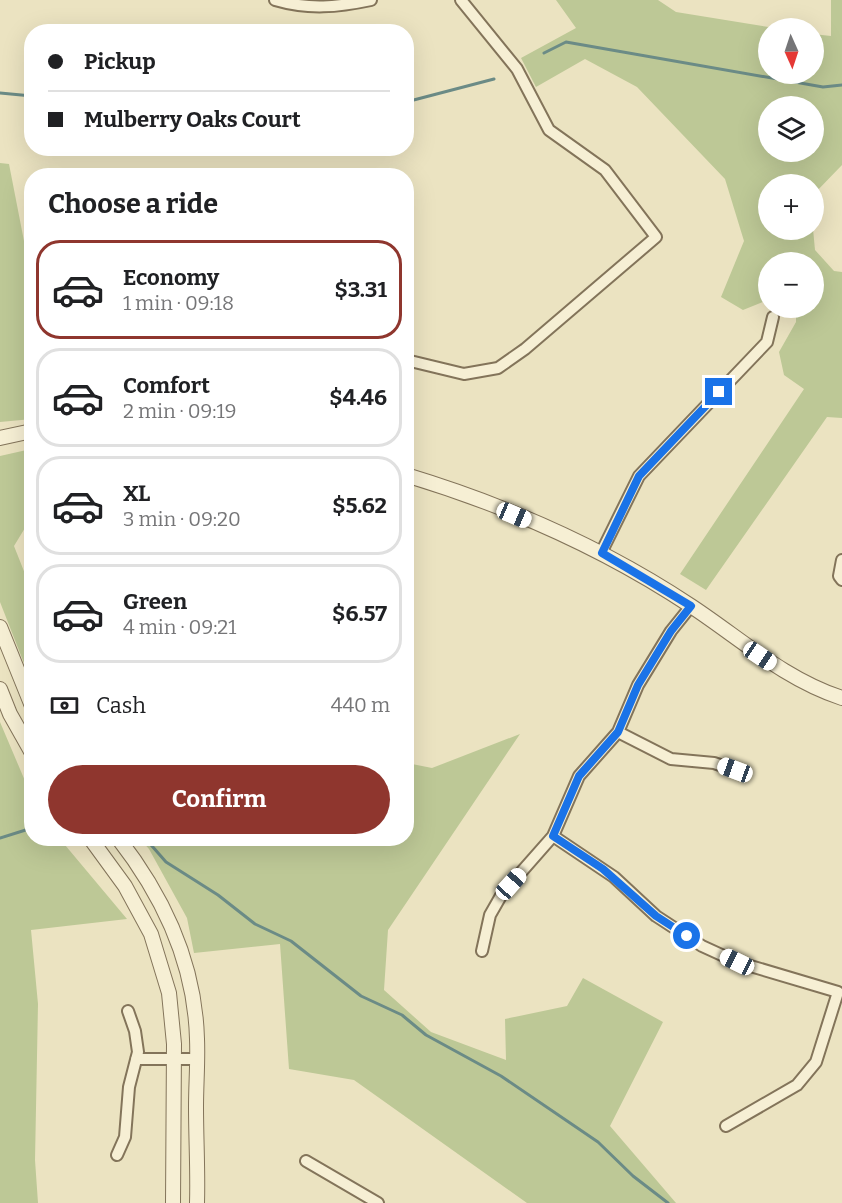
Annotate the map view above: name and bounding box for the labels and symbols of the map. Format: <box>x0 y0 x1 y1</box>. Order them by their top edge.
north arrow <box>758 18 824 84</box>
route end <box>705 378 732 405</box>
car <box>494 500 534 530</box>
car <box>740 638 780 674</box>
car <box>715 755 755 785</box>
car <box>492 865 530 903</box>
route start <box>673 922 700 949</box>
car <box>717 946 757 978</box>

